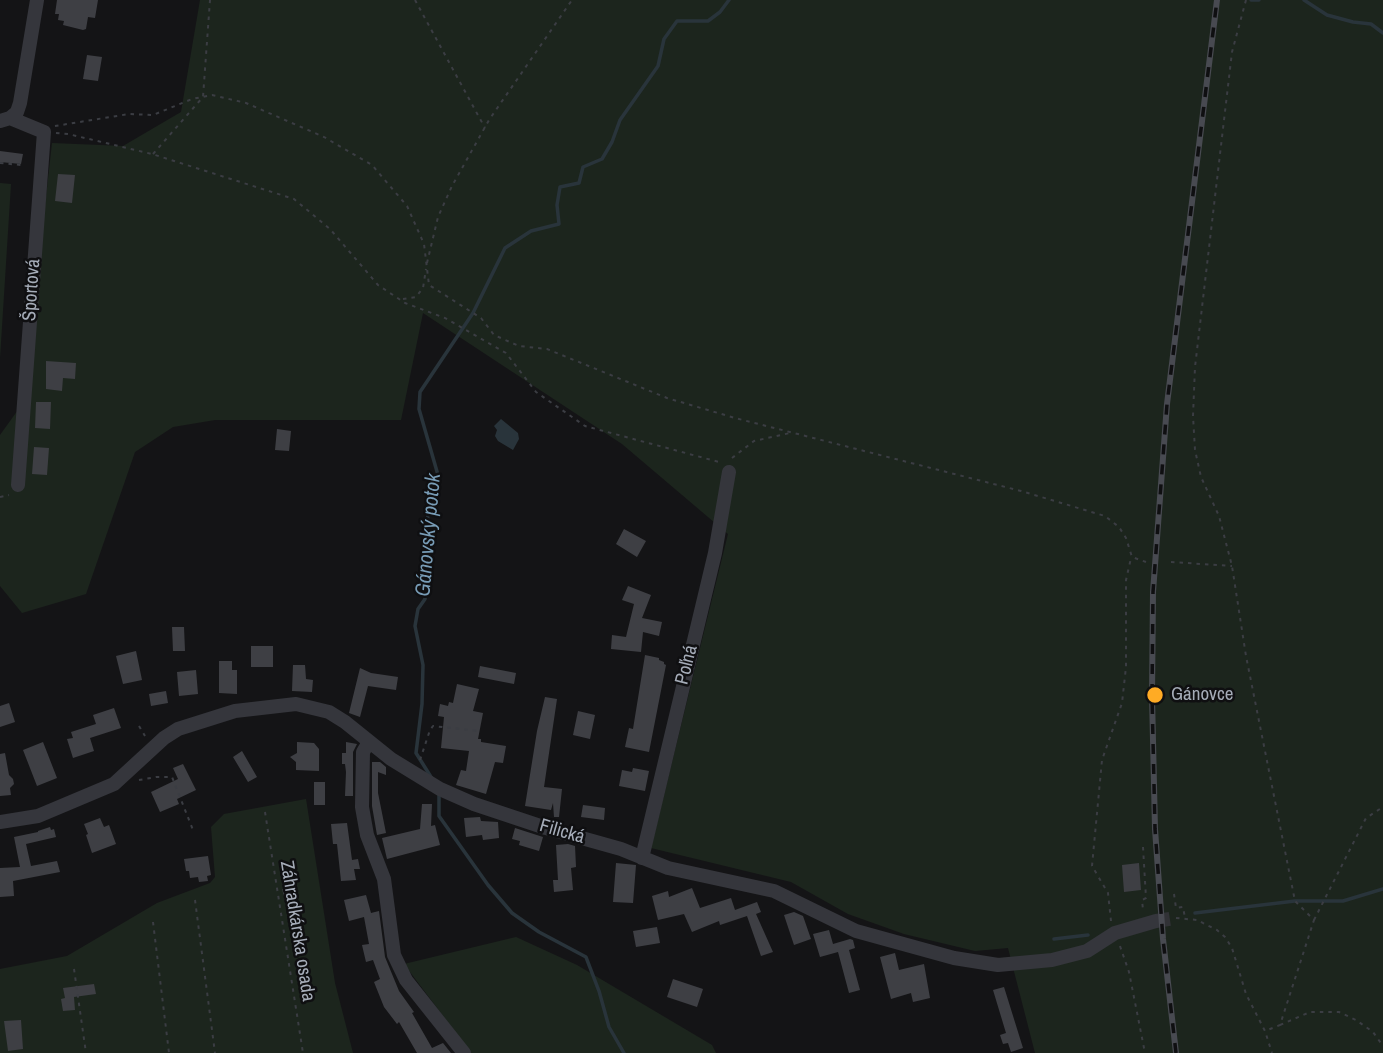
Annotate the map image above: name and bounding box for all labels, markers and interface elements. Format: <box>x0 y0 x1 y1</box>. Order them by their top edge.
street label: Športová <box>18 258 46 322</box>
water label: Gánovský potok <box>411 472 447 598</box>
street label: Poľná <box>671 643 703 687</box>
place label: Gánovce <box>1171 684 1233 706</box>
marker: Gánovce <box>1145 685 1165 705</box>
street label: Filická <box>537 815 587 849</box>
street label: Záhradkárska osada <box>275 859 319 1003</box>

